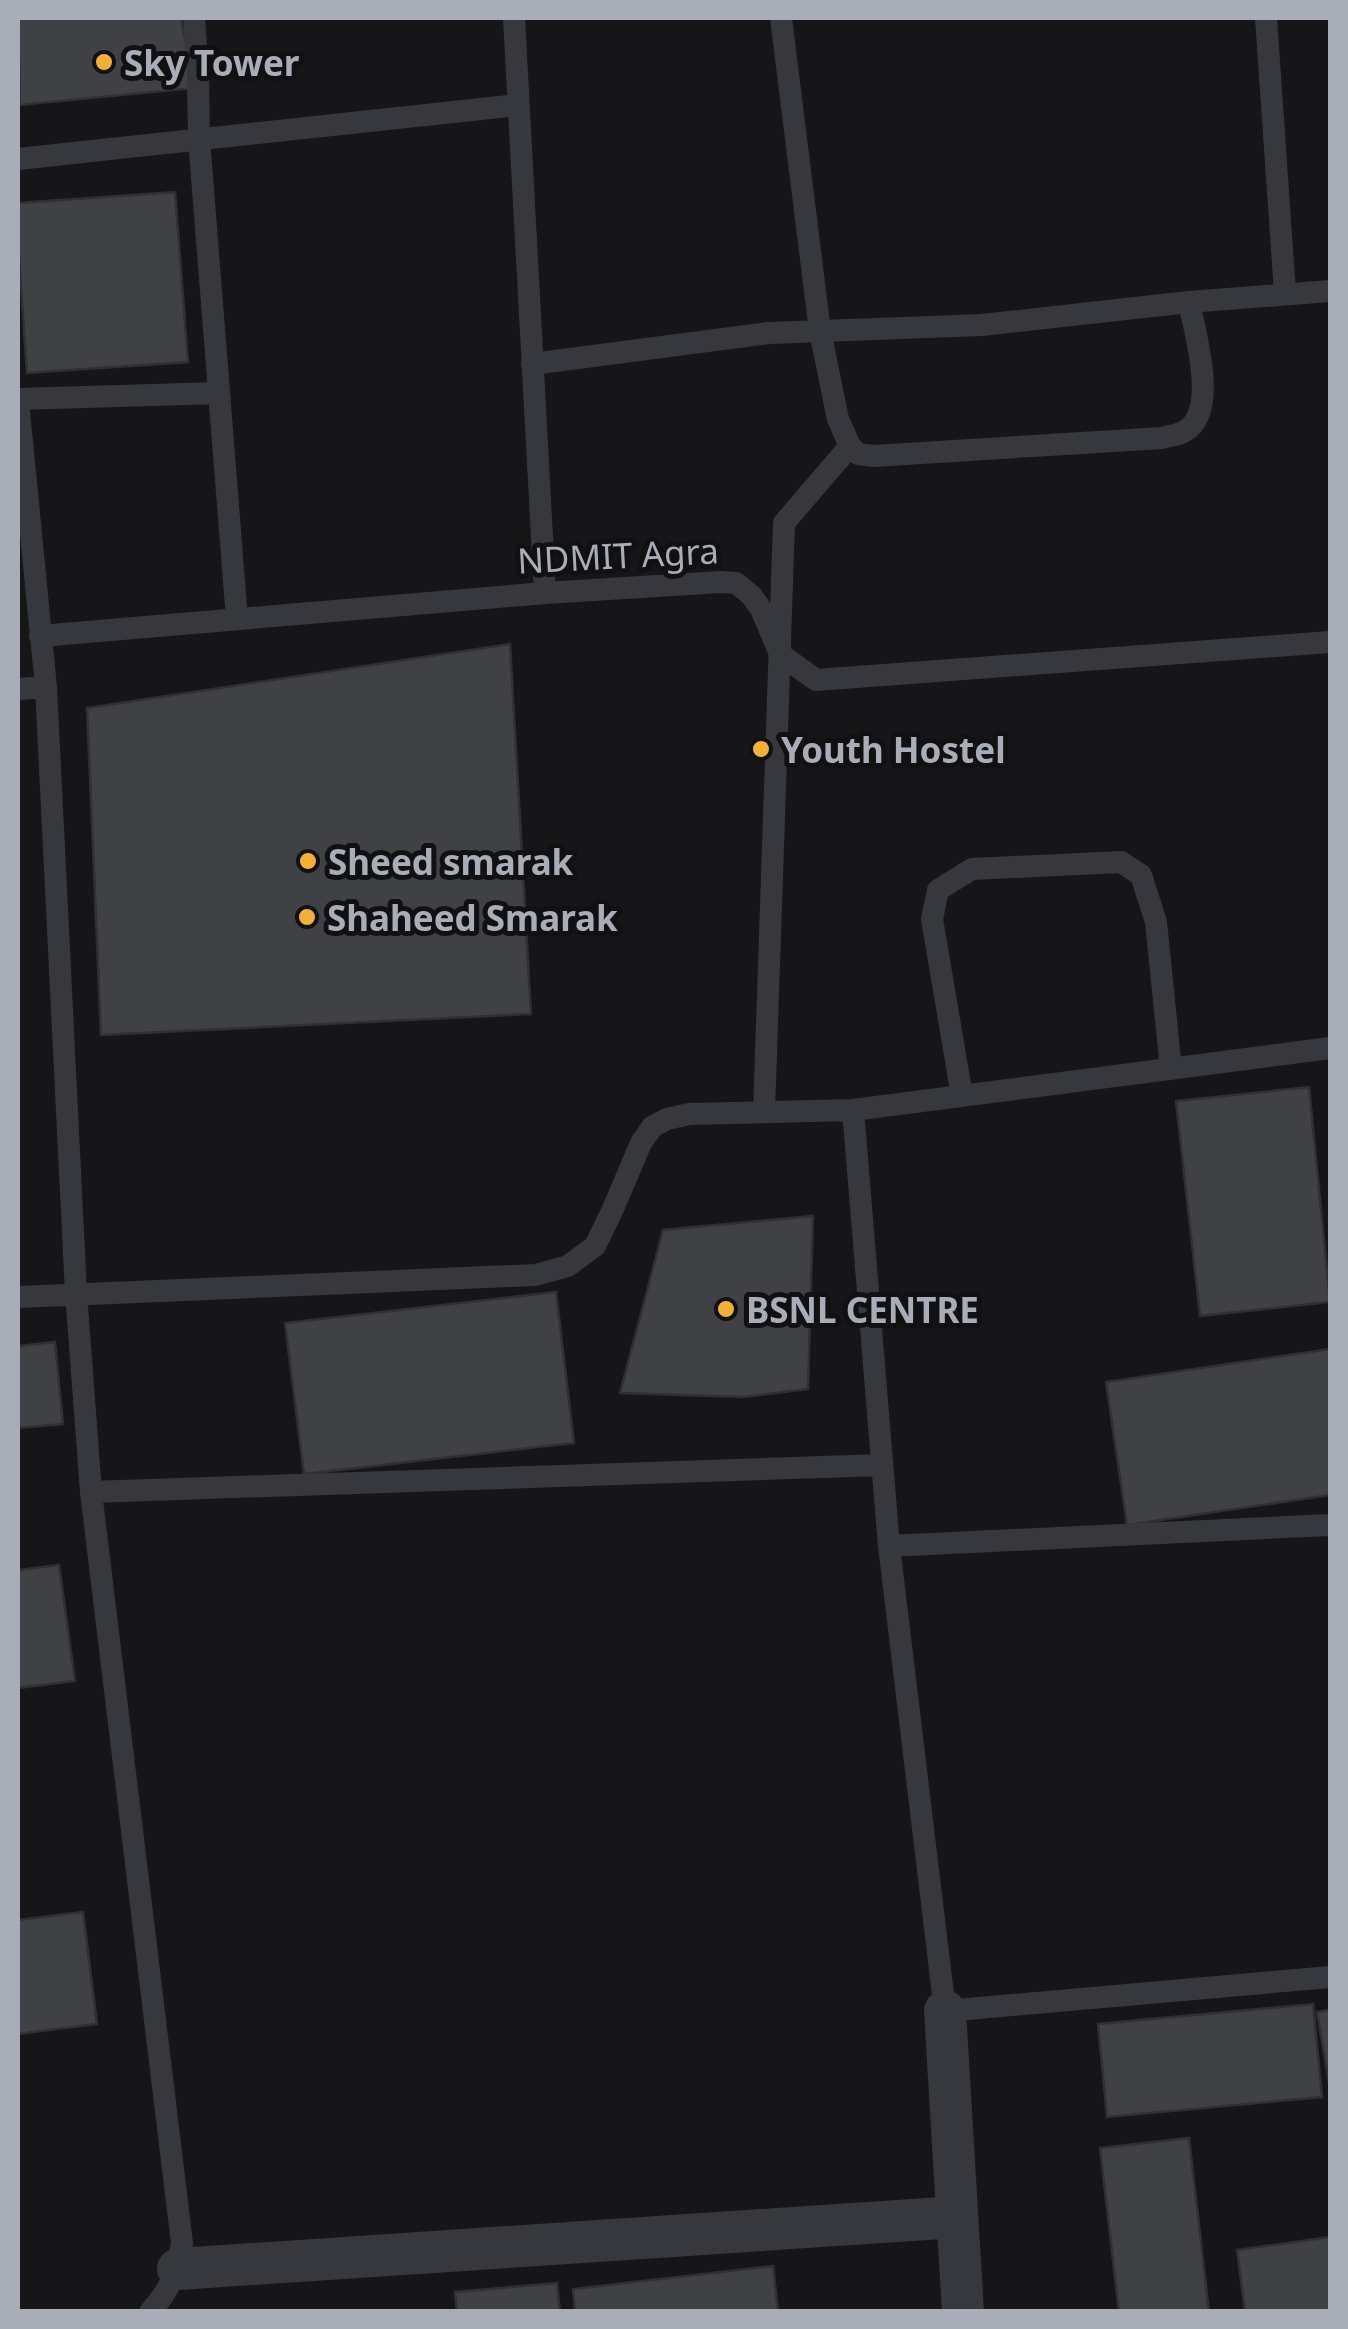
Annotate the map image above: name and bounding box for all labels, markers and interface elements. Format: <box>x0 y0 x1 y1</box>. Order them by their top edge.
place label: Sky Tower <box>124 39 300 86</box>
marker: Sky Tower <box>93 51 115 73</box>
street label: NDMIT Agra <box>516 526 720 584</box>
place label: Youth Hostel <box>781 726 1006 773</box>
marker: Youth Hostel <box>750 738 772 760</box>
place label: Sheed smarak <box>328 838 574 885</box>
marker: Sheed smarak <box>297 850 319 872</box>
place label: Shaheed Smarak <box>327 894 618 941</box>
marker: Shaheed Smarak <box>296 906 318 928</box>
place label: BSNL CENTRE <box>746 1286 979 1333</box>
marker: BSNL CENTRE <box>715 1298 737 1320</box>

